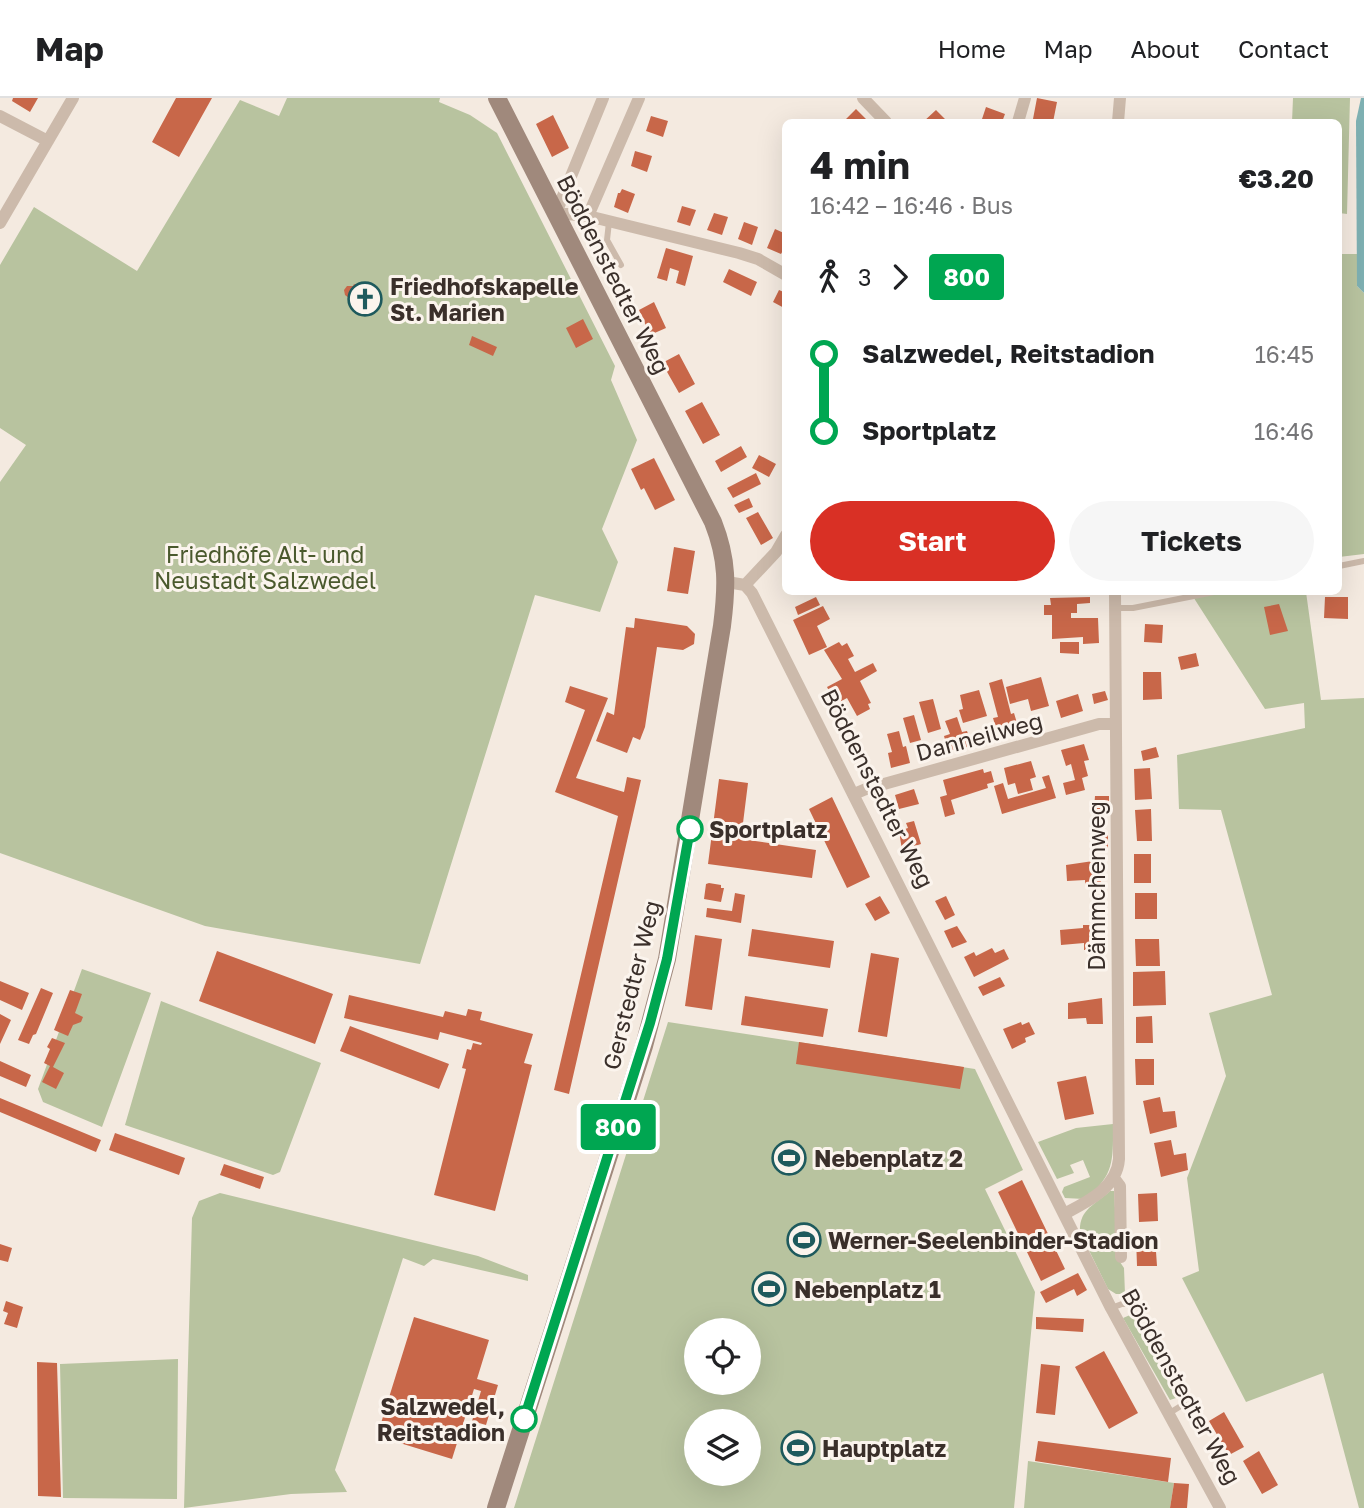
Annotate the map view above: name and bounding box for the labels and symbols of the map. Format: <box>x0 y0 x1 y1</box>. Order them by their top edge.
street label: Böddenstedter Weg <box>552 170 676 378</box>
place label: Friedhofskapelle St. Marien <box>390 272 578 326</box>
church icon: Friedhofskapelle St. Marien <box>346 280 384 318</box>
park label: Friedhöfe Alt- und Neustadt Salzwedel <box>154 540 376 594</box>
street label: Böddenstedter Weg <box>816 684 940 892</box>
street label: Danneilweg <box>913 706 1045 766</box>
street label: Dämmchenweg <box>1082 801 1110 971</box>
place label: Sportplatz <box>709 815 828 843</box>
marker: Sportplatz <box>677 816 703 842</box>
street label: Gerstedter Weg <box>596 898 666 1072</box>
line badge: 800 <box>578 1104 658 1150</box>
sports icon: Nebenplatz 2 <box>770 1139 808 1177</box>
place label: Nebenplatz 2 <box>814 1144 963 1172</box>
sports icon: Werner-Seelenbinder-Stadion <box>785 1221 823 1259</box>
place label: Werner-Seelenbinder-Stadion <box>828 1226 1159 1254</box>
sports icon: Nebenplatz 1 <box>750 1270 788 1308</box>
place label: Nebenplatz 1 <box>794 1275 941 1303</box>
street label: Böddenstedter Weg <box>1116 1283 1248 1489</box>
place label: Salzwedel, Reitstadion <box>377 1392 505 1446</box>
marker: Salzwedel, Reitstadion <box>511 1406 537 1432</box>
sports icon: Hauptplatz <box>779 1429 817 1467</box>
place label: Hauptplatz <box>822 1434 946 1462</box>

